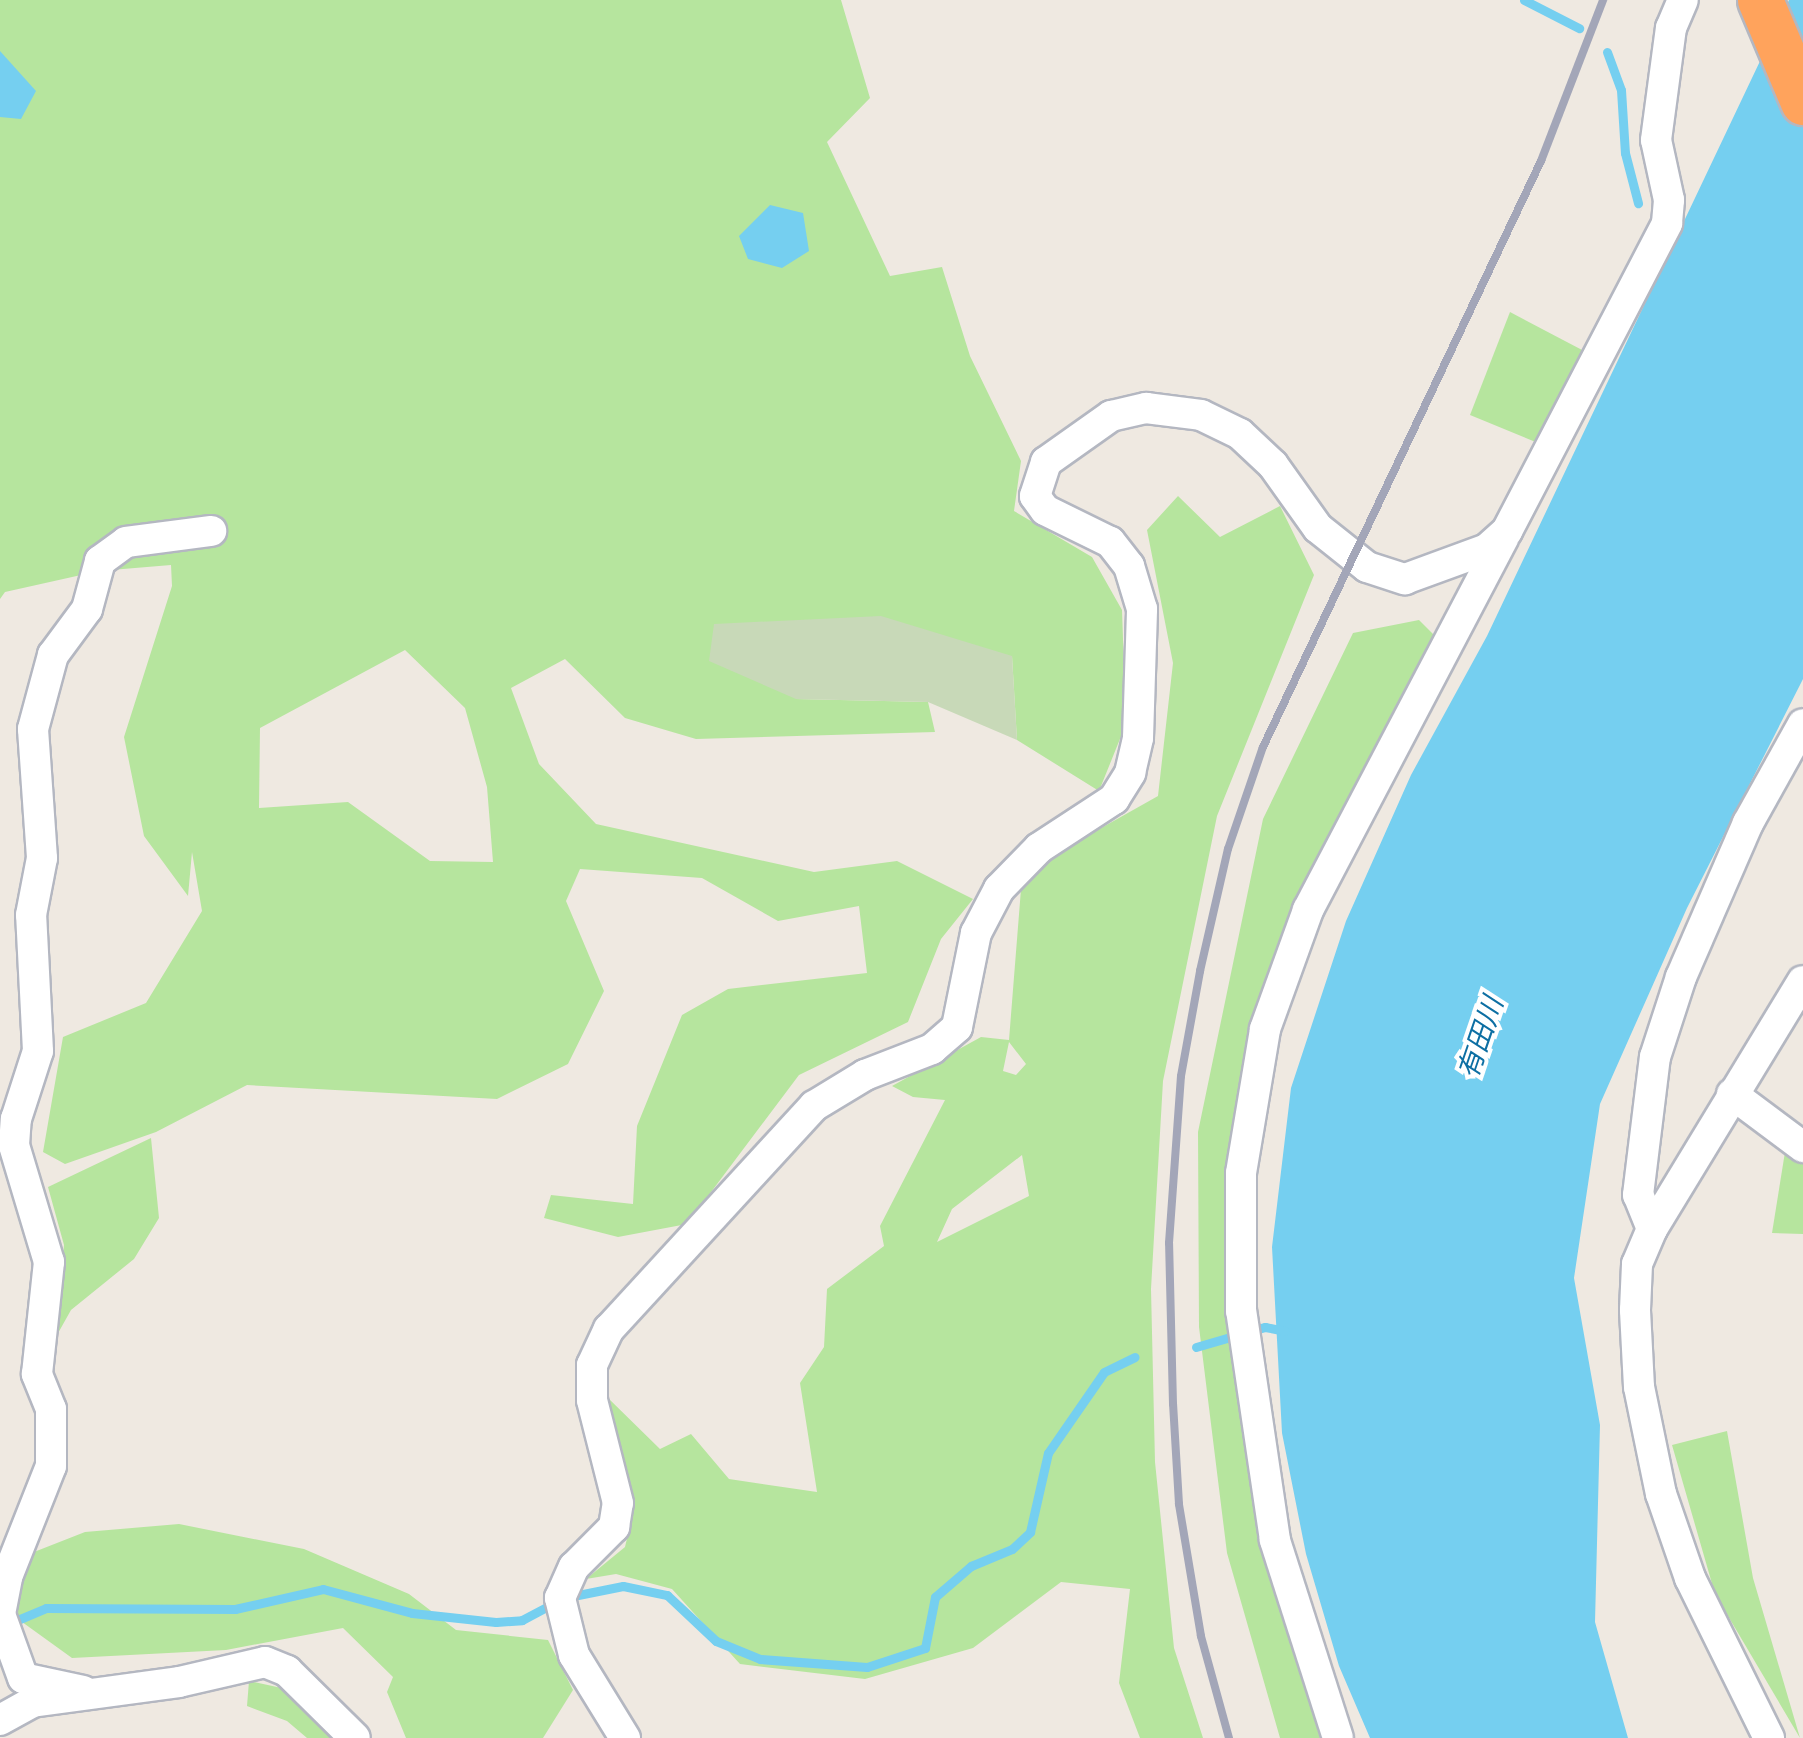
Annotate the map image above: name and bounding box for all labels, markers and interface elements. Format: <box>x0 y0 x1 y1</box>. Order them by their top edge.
water label: 有田川 <box>1451 993 1511 1083</box>

